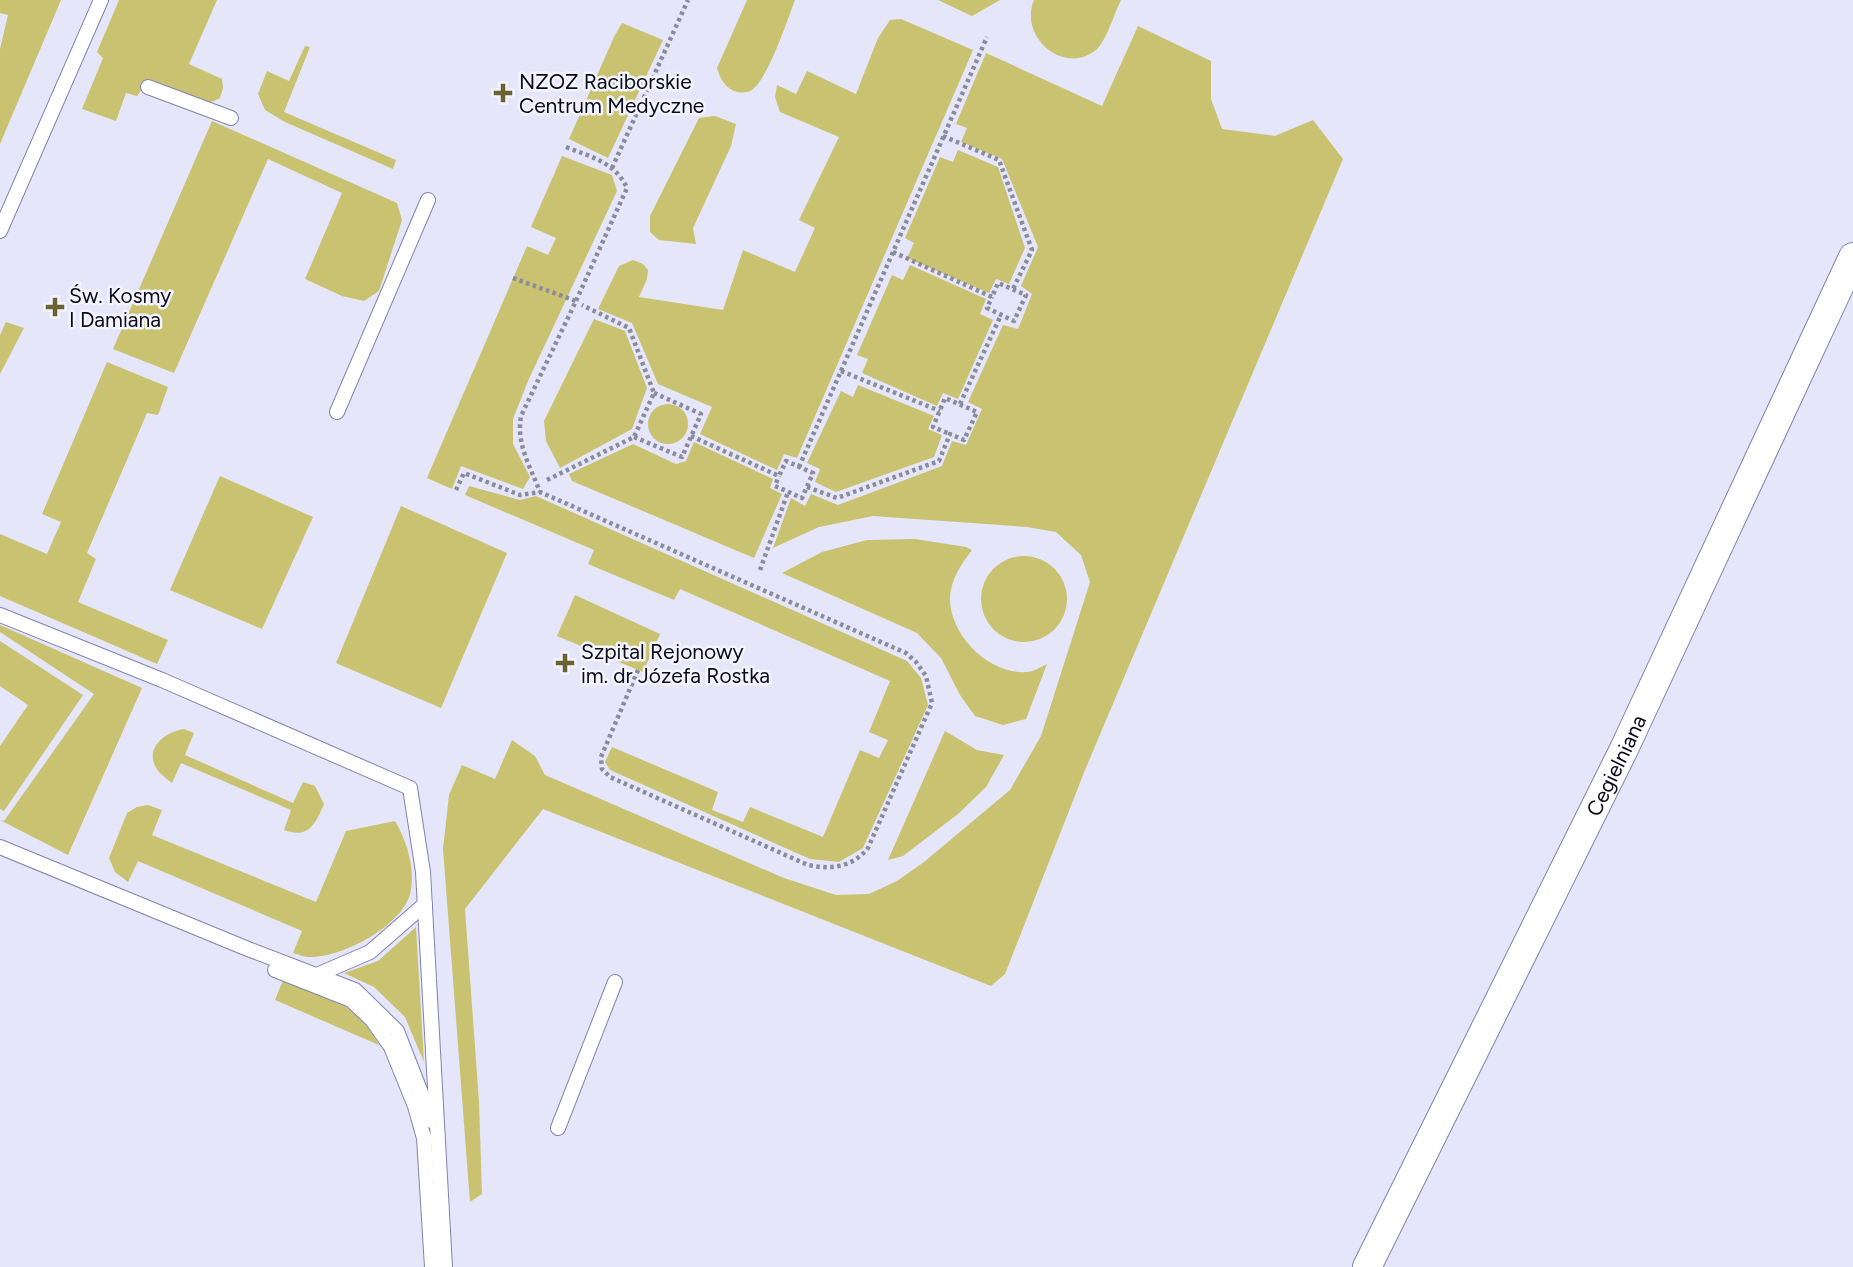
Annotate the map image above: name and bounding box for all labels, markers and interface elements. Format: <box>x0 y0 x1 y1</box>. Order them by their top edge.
place label: NZOZ Raciborskie Centrum Medyczne <box>519 69 704 118</box>
marker: NZOZ Raciborskie Centrum Medyczne <box>493 83 513 103</box>
place label: Św. Kosmy I Damiana <box>69 283 171 332</box>
marker: Św. Kosmy I Damiana <box>47 299 63 315</box>
place label: Szpital Rejonowy im. dr Józefa Rostka <box>581 639 770 688</box>
marker: Szpital Rejonowy im. dr Józefa Rostka <box>555 653 575 673</box>
street label: Cegielniana <box>1580 711 1651 820</box>

